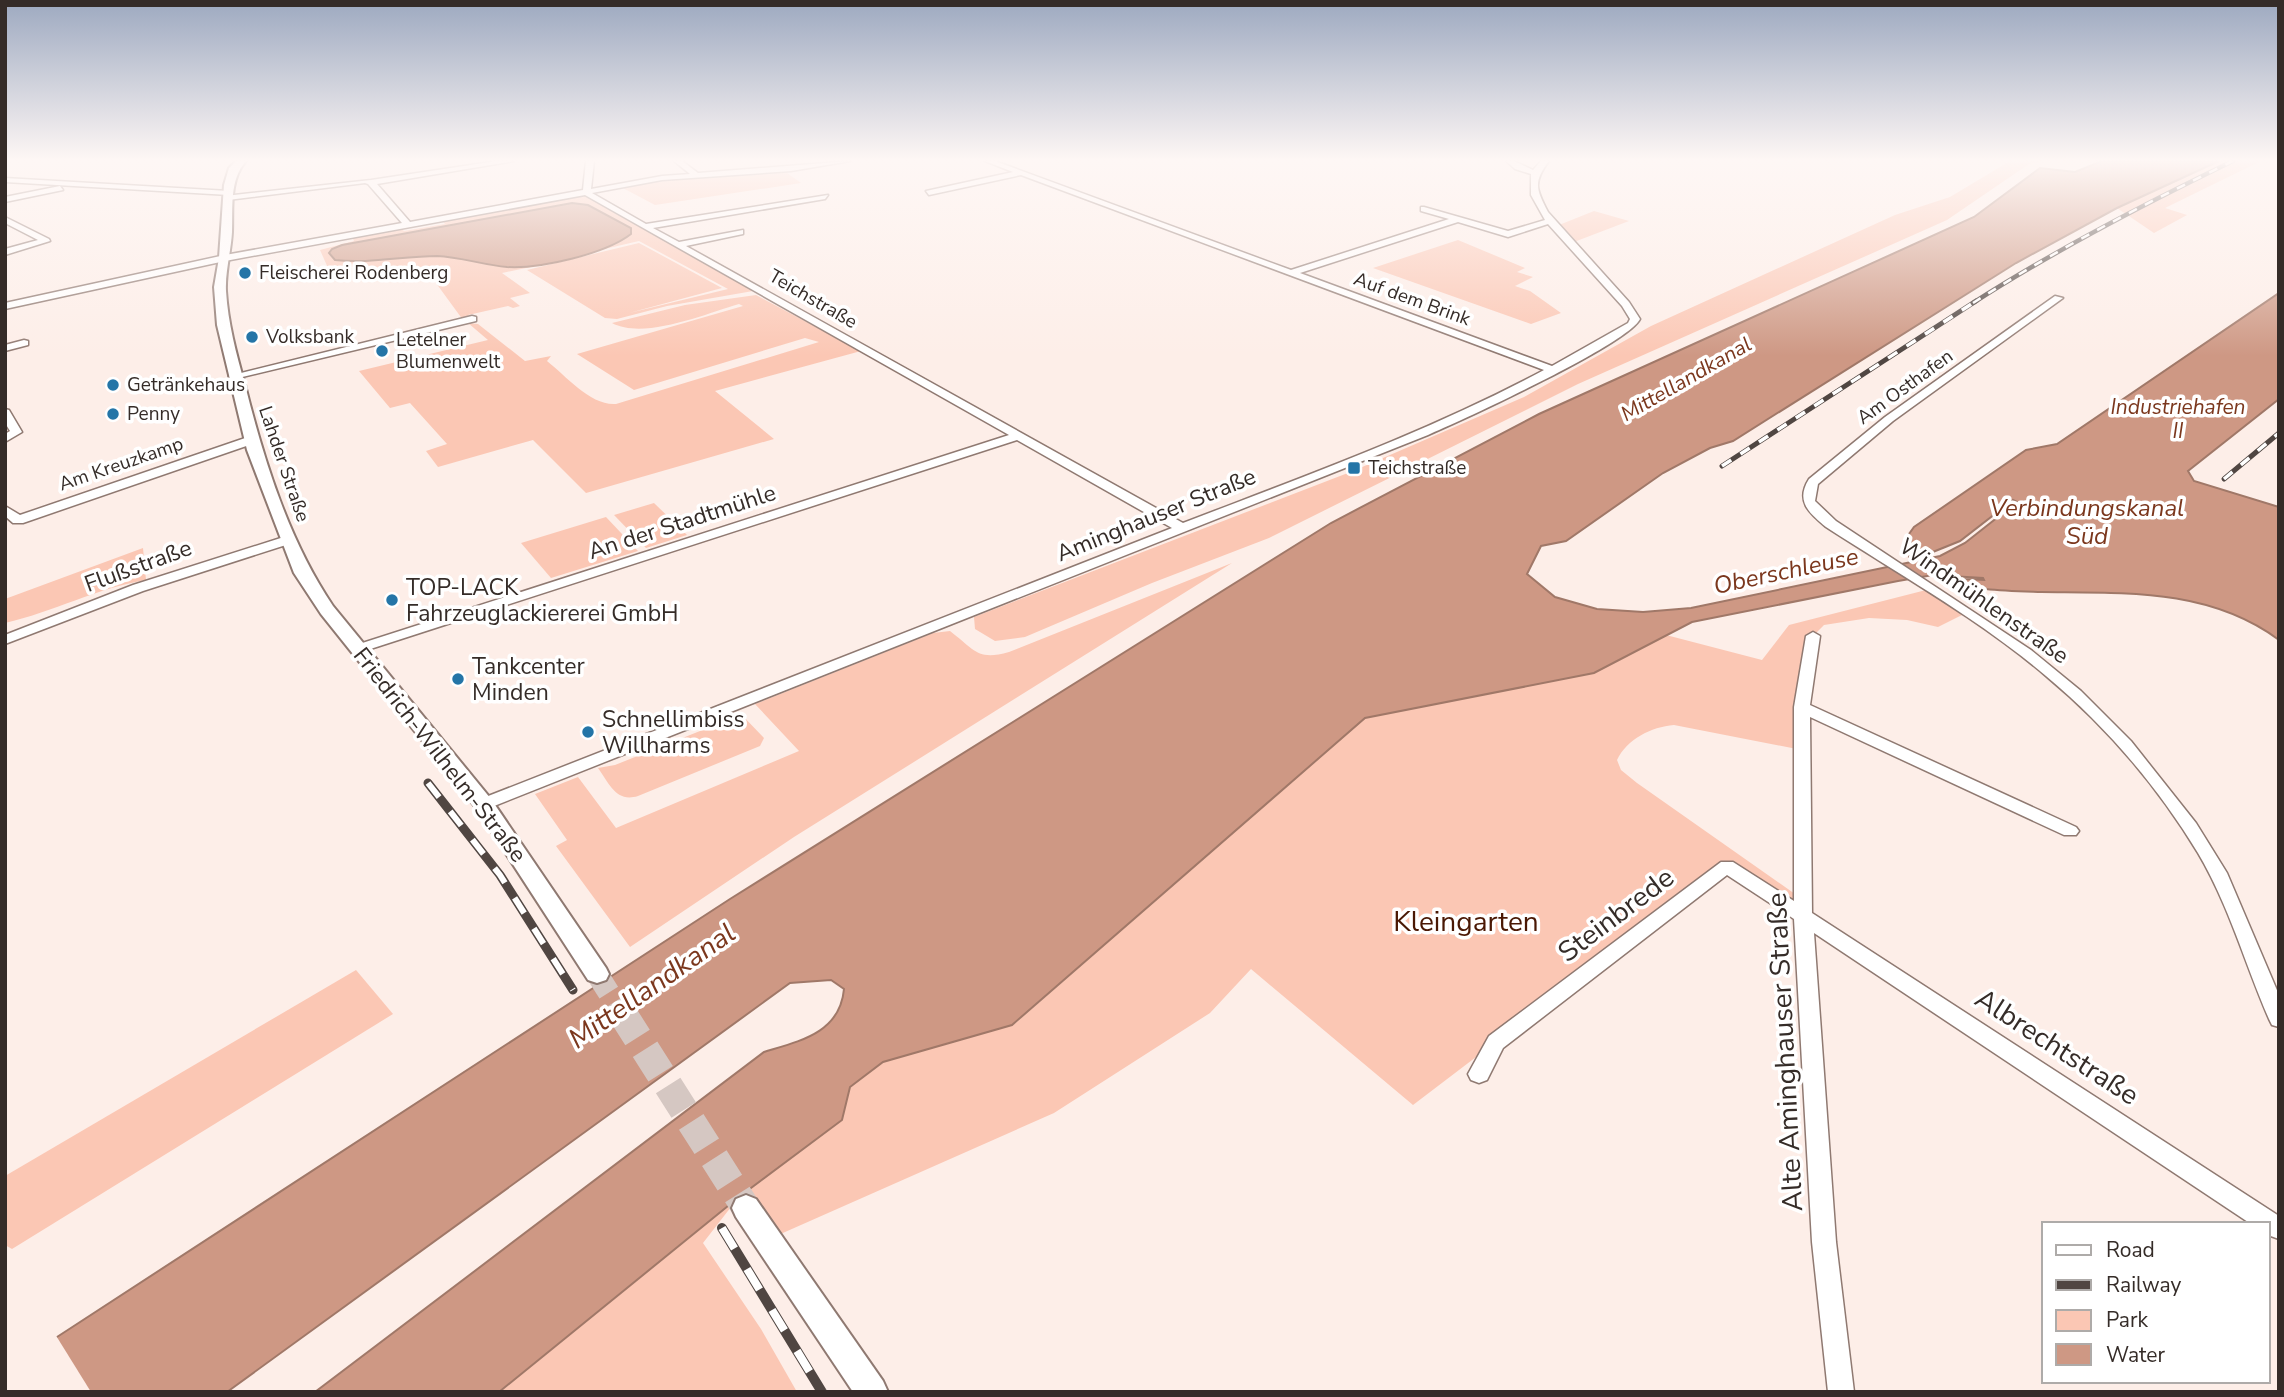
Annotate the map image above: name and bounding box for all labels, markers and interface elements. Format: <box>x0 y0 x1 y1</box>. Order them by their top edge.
place label: Fleischerei Rodenberg <box>259 260 448 286</box>
street label: Teichstraße <box>764 263 862 335</box>
marker: Fleischerei Rodenberg <box>237 265 253 281</box>
street label: Auf dem Brink <box>1350 266 1474 332</box>
place label: Volksbank <box>265 324 355 350</box>
place label: Letelner Blumenwelt <box>396 327 501 375</box>
marker: Volksbank <box>244 329 260 345</box>
water label: Mittellandkanal <box>1615 330 1757 428</box>
marker: Letelner Blumenwelt <box>374 343 390 359</box>
street label: Am Osthafen <box>1852 343 1958 431</box>
place label: Getränkehaus <box>127 372 245 398</box>
marker: Getränkehaus <box>105 377 121 393</box>
water label: Industriehafen II <box>2110 393 2246 445</box>
place label: Penny <box>127 401 180 427</box>
street label: Lahder Straße <box>252 403 316 525</box>
marker: Penny <box>105 406 121 422</box>
street label: Am Kreuzkamp <box>55 431 187 497</box>
place label: Teichstraße <box>1368 455 1466 481</box>
marker: Teichstraße <box>1346 460 1362 476</box>
street label: Aminghauser Straße <box>1052 461 1260 569</box>
street label: An der Stadtmühle <box>584 477 780 567</box>
water label: Verbindungskanal Süd <box>1990 492 2184 552</box>
street label: Windmühlenstraße <box>1893 531 2075 671</box>
street label: Flußstraße <box>80 532 196 600</box>
water label: Oberschleuse <box>1711 540 1862 602</box>
place label: TOP-LACK Fahrzeuglackiererei GmbH <box>406 572 679 629</box>
marker: TOP-LACK Fahrzeuglackiererei GmbH <box>384 592 400 608</box>
street label: Friedrich-Wilhelm-Straße <box>346 641 534 869</box>
place label: Tankcenter Minden <box>472 651 585 708</box>
marker: Tankcenter Minden <box>450 671 466 687</box>
place label: Schnellimbiss Willharms <box>602 704 745 761</box>
marker: Schnellimbiss Willharms <box>580 724 596 740</box>
street label: Steinbrede <box>1550 859 1682 971</box>
street label: Alte Aminghauser Straße <box>1758 892 1812 1212</box>
park label: Kleingarten <box>1393 903 1539 941</box>
water label: Mittellandkanal <box>561 914 743 1058</box>
street label: Albrechtstraße <box>1968 980 2146 1114</box>
legend <box>2042 1222 2270 1383</box>
text: Road <box>2106 1236 2155 1264</box>
text: Railway <box>2106 1271 2181 1299</box>
text: Park <box>2106 1306 2148 1334</box>
text: Water <box>2106 1341 2165 1369</box>

